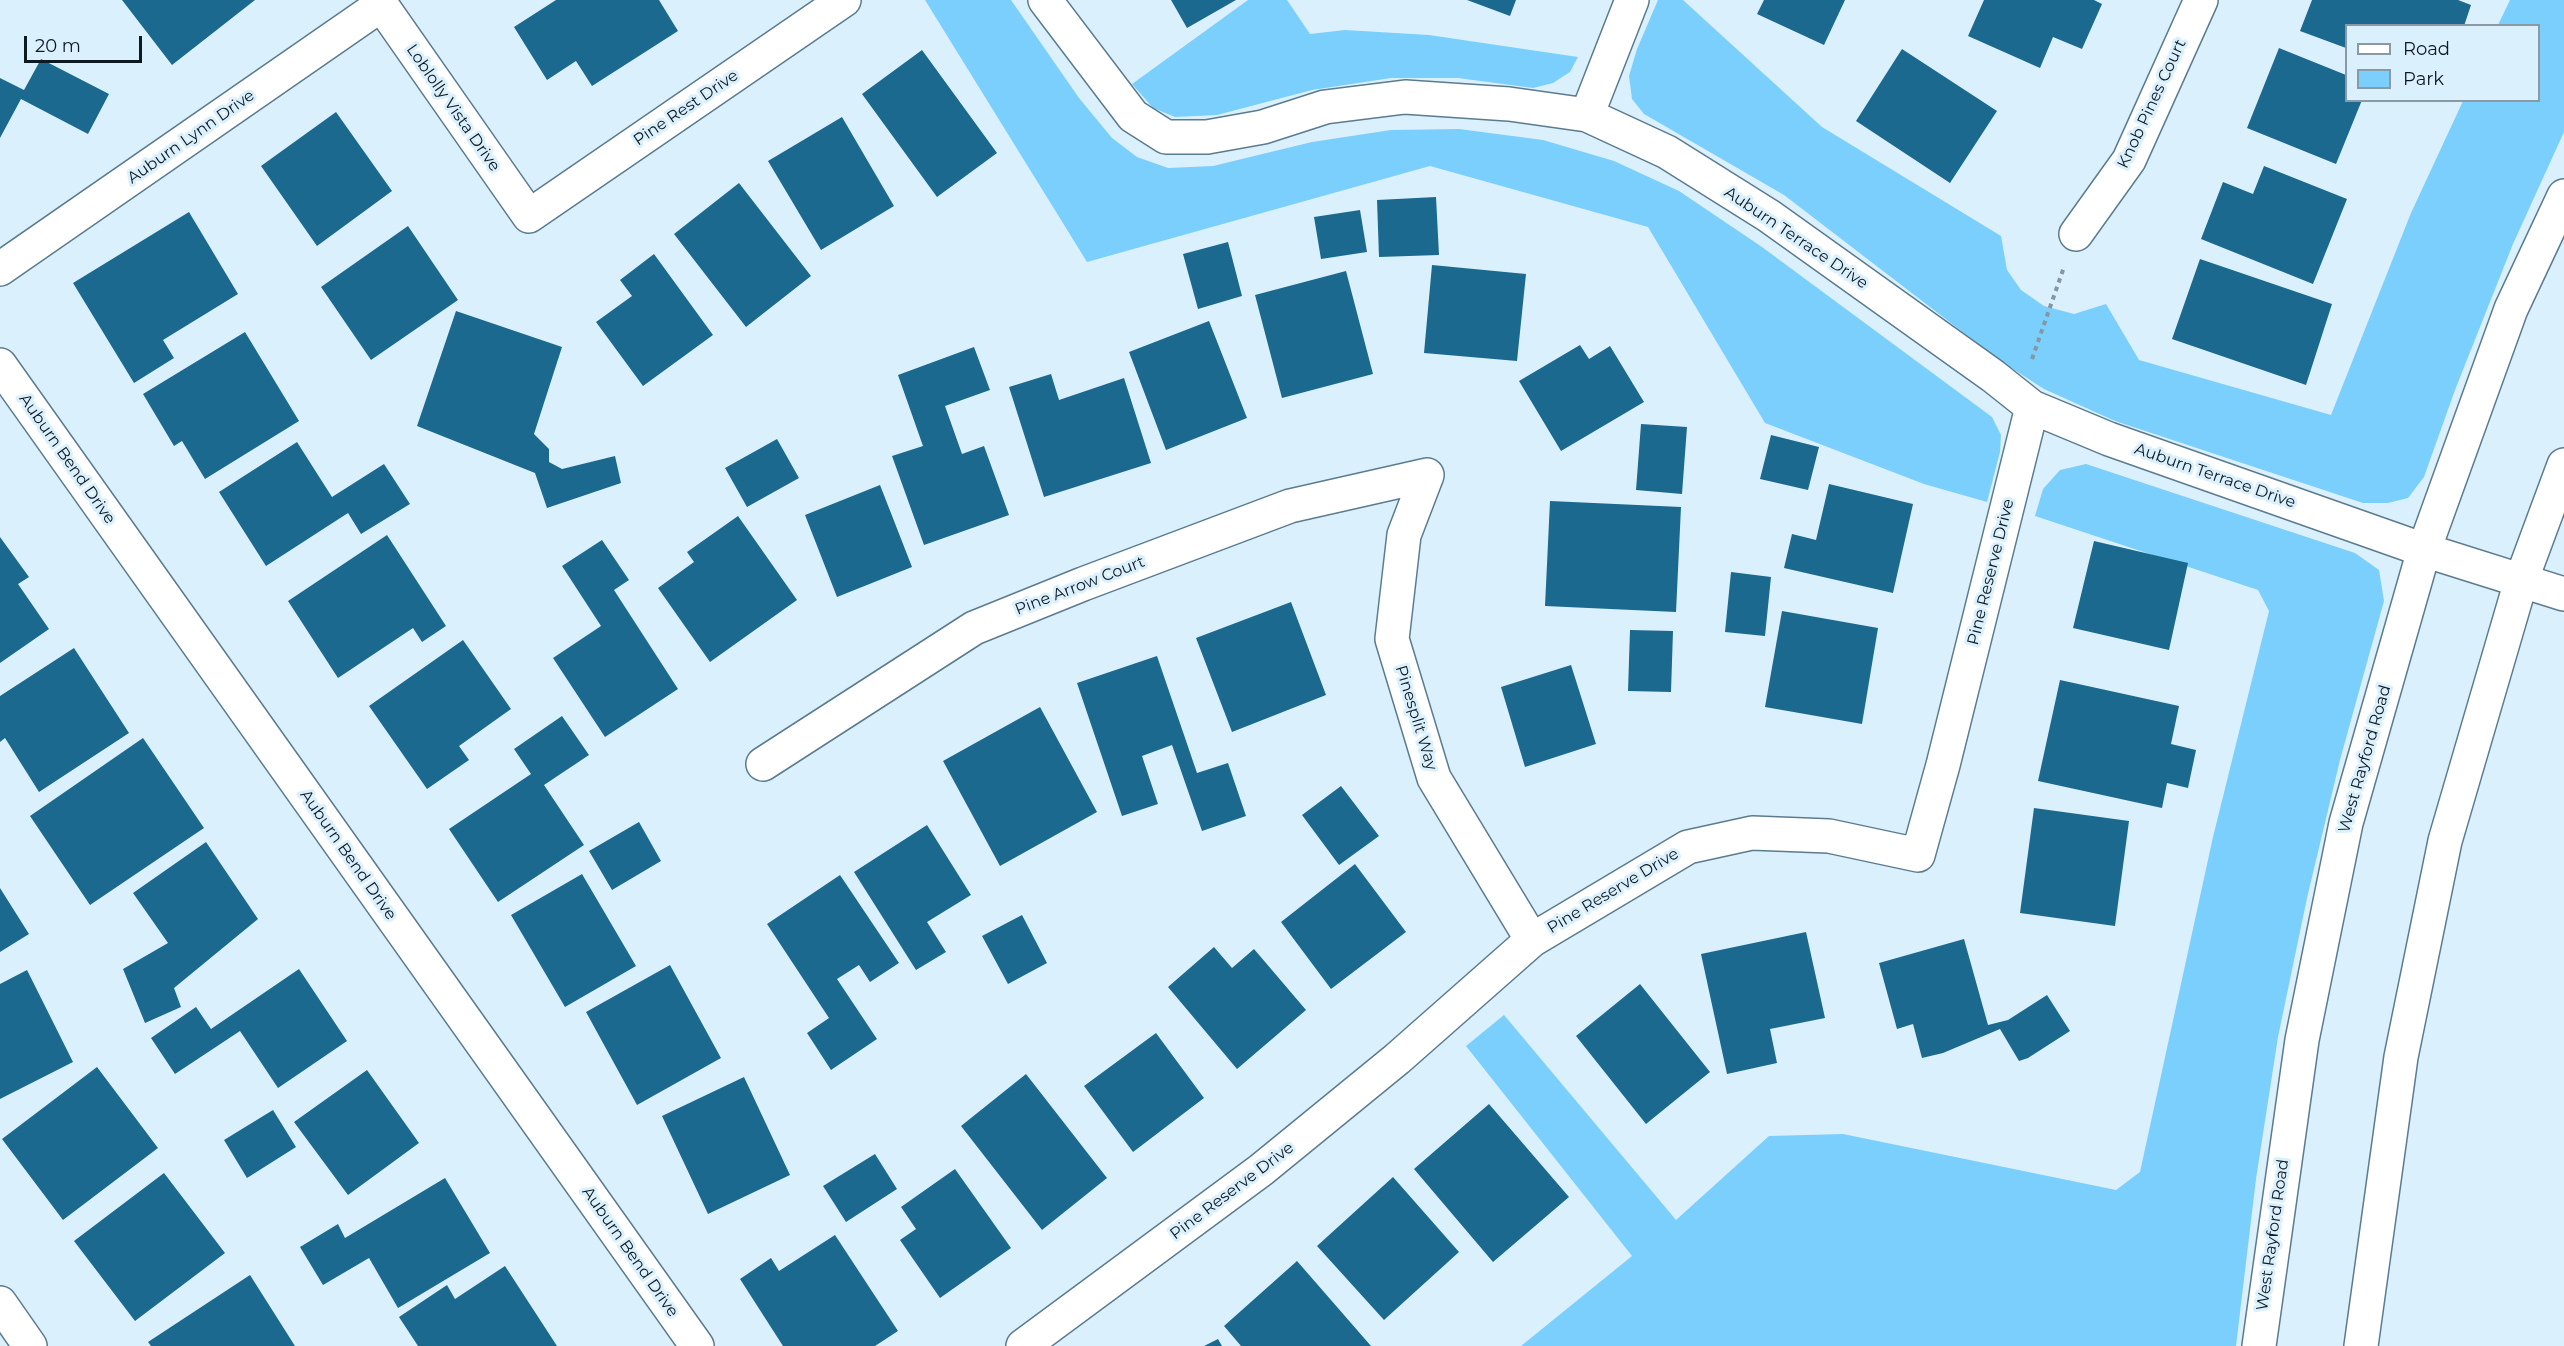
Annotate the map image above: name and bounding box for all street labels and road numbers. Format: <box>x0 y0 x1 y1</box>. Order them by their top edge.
street label: Knob Pines Court <box>2114 36 2190 172</box>
street label: Loblolly Vista Drive <box>402 41 504 175</box>
street label: Pine Rest Drive <box>630 66 742 150</box>
street label: Auburn Lynn Drive <box>124 86 258 188</box>
street label: Auburn Terrace Drive <box>1721 183 1871 293</box>
street label: Auburn Bend Drive <box>15 390 119 528</box>
street label: Auburn Terrace Drive <box>2132 439 2298 513</box>
street label: Pine Reserve Drive <box>1964 497 2018 647</box>
street label: Pine Arrow Court <box>1012 552 1148 620</box>
street label: Pinesplit Way <box>1391 663 1441 773</box>
street label: West Rayford Road <box>2335 683 2395 835</box>
street label: Auburn Bend Drive <box>296 786 400 924</box>
street label: Pine Reserve Drive <box>1544 844 1682 938</box>
street label: Pine Reserve Drive <box>1166 1138 1298 1244</box>
street label: West Rayford Road <box>2253 1158 2293 1312</box>
street label: Auburn Bend Drive <box>578 1183 682 1321</box>

